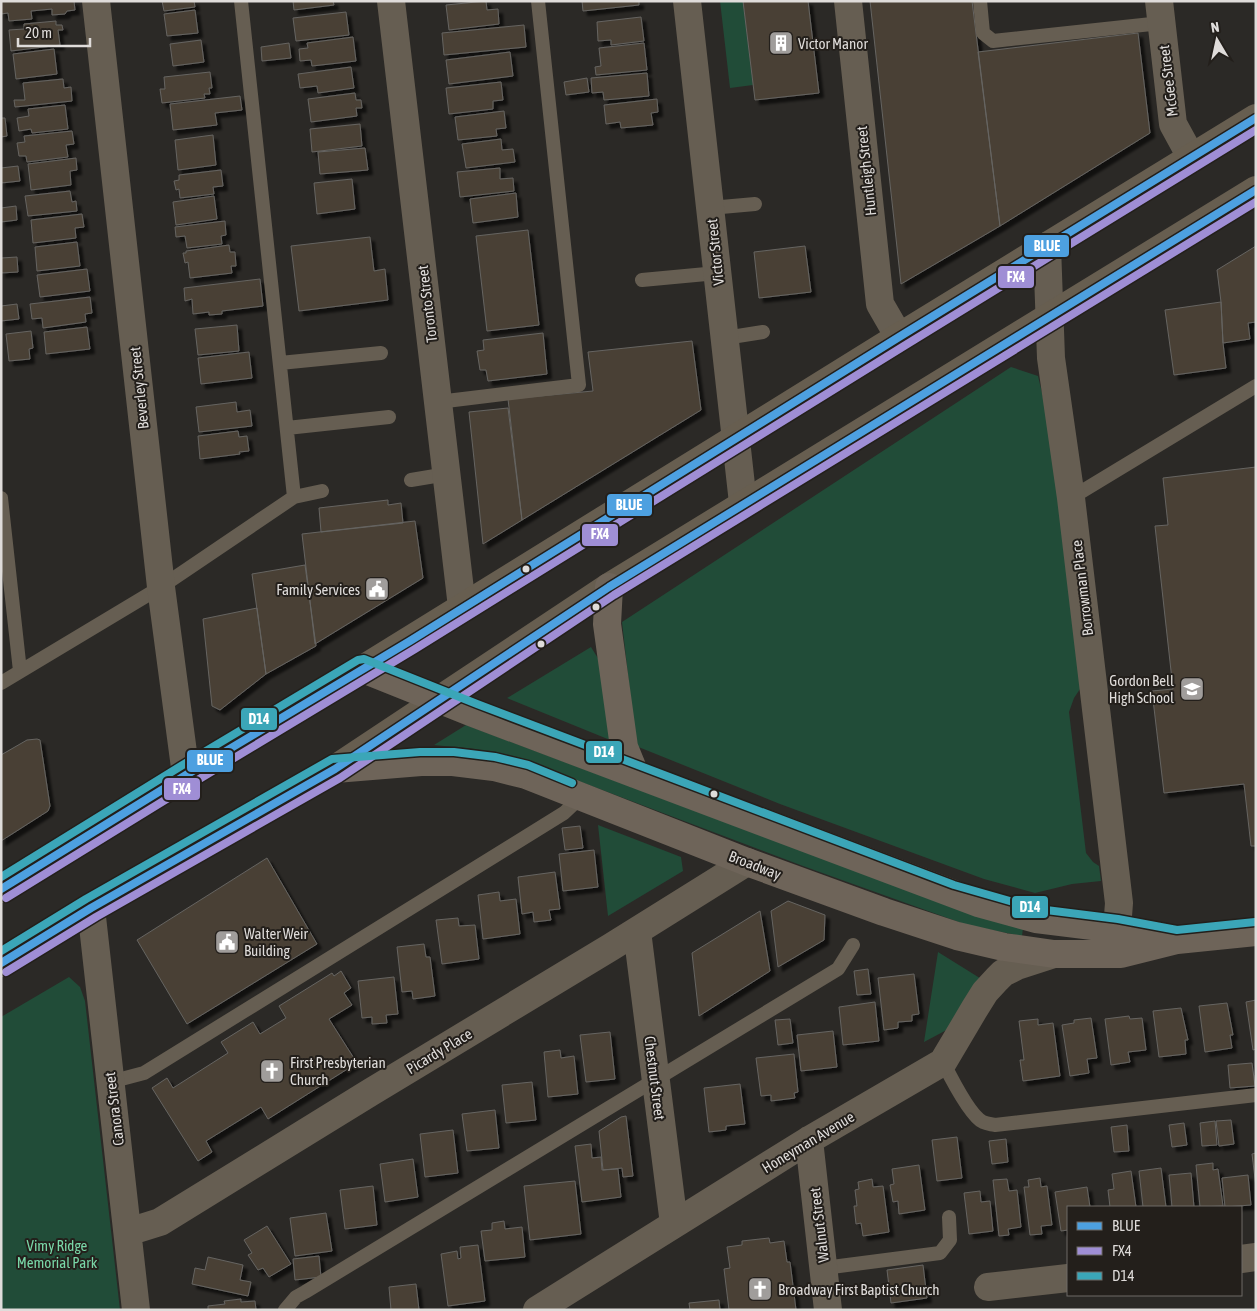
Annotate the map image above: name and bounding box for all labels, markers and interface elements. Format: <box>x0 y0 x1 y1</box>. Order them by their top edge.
scale bar <box>18 15 90 47</box>
north arrow <box>1192 15 1242 65</box>
text: N <box>1210 19 1220 36</box>
text: 20 m <box>25 24 52 41</box>
building icon: Victor Manor <box>768 30 794 56</box>
place label: Victor Manor <box>798 35 868 52</box>
street label: McGee Street <box>1155 44 1181 118</box>
street label: Huntleigh Street <box>853 125 879 217</box>
street label: Victor Street <box>703 218 727 286</box>
line badge: BLUE <box>1023 234 1070 258</box>
text: BLUE <box>1034 238 1060 254</box>
street label: Toronto Street <box>414 264 440 344</box>
line badge: FX4 <box>997 265 1035 289</box>
text: FX4 <box>1007 269 1026 285</box>
street label: Beverley Street <box>126 346 152 430</box>
line badge: BLUE <box>606 493 653 517</box>
text: BLUE <box>616 497 642 513</box>
line badge: FX4 <box>581 523 619 547</box>
text: FX4 <box>591 526 610 542</box>
street label: Borrowman Place <box>1068 539 1096 637</box>
unlabelled marker <box>521 564 531 574</box>
public building icon: Family Services <box>364 576 390 602</box>
place label: Family Services <box>276 581 360 598</box>
unlabelled marker <box>591 602 601 612</box>
unlabelled marker <box>536 639 546 649</box>
place label: Gordon Bell High School <box>1109 672 1174 706</box>
school or university icon: Gordon Bell High School <box>1179 676 1205 702</box>
line badge: D14 <box>240 707 278 731</box>
text: D14 <box>249 711 270 727</box>
line badge: D14 <box>585 740 623 764</box>
text: D14 <box>594 744 615 760</box>
line badge: BLUE <box>186 749 234 773</box>
text: BLUE <box>197 752 223 768</box>
line badge: FX4 <box>163 777 201 801</box>
text: FX4 <box>173 781 192 797</box>
unlabelled marker <box>709 789 719 799</box>
street label: Broadway <box>726 847 784 883</box>
line badge: D14 <box>1011 895 1049 919</box>
text: D14 <box>1020 899 1041 915</box>
place label: Walter Weir Building <box>244 925 309 959</box>
public building icon: Walter Weir Building <box>214 929 240 955</box>
street label: Picardy Place <box>403 1025 475 1077</box>
street label: Chestnut Street <box>641 1035 669 1121</box>
place label: First Presbyterian Church <box>290 1054 386 1088</box>
church icon: First Presbyterian Church <box>259 1058 285 1084</box>
street label: Canora Street <box>101 1071 127 1147</box>
street label: Honeyman Avenue <box>759 1108 857 1176</box>
street label: Walnut Street <box>806 1187 832 1263</box>
legend <box>1067 1206 1242 1296</box>
text: BLUE <box>1112 1217 1141 1234</box>
park label: Vimy Ridge Memorial Park <box>17 1237 98 1271</box>
text: FX4 <box>1112 1242 1132 1259</box>
text: D14 <box>1112 1267 1135 1284</box>
church icon: Broadway First Baptist Church <box>747 1276 773 1302</box>
place label: Broadway First Baptist Church <box>778 1281 939 1298</box>

